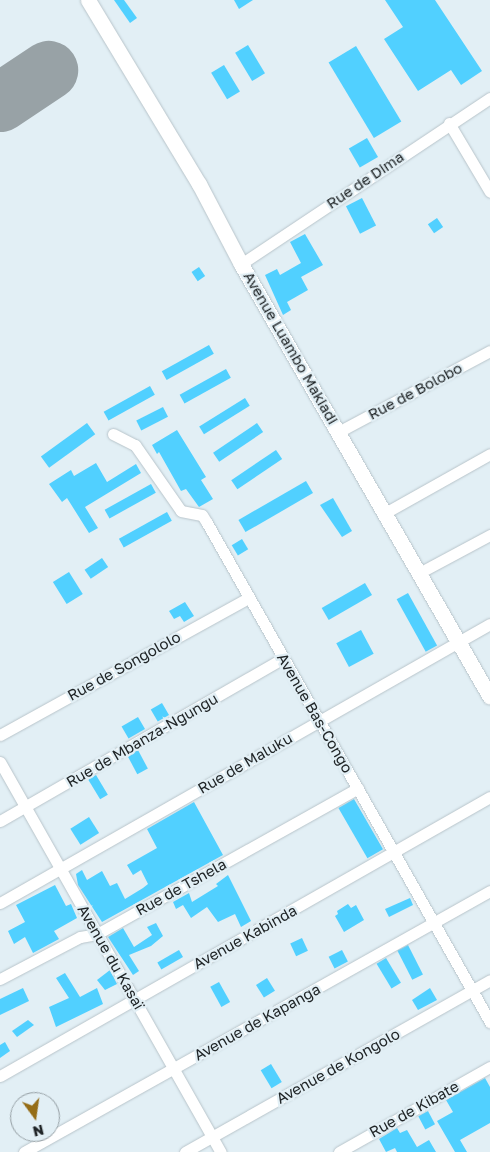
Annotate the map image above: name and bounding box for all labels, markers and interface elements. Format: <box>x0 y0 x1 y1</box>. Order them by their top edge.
street label: Rue de Dima <box>323 148 407 212</box>
street label: Avenue Luambo Makiadi <box>240 268 342 428</box>
street label: Rue de Bolobo <box>365 359 465 423</box>
street label: Rue de Songololo <box>64 627 184 705</box>
street label: Avenue Bas-Congo <box>273 650 357 776</box>
street label: Rue de Mbanza-Ngungu <box>63 689 221 791</box>
street label: Rue de Maluku <box>195 729 295 797</box>
street label: Rue de Tshela <box>133 855 229 919</box>
street label: Avenue du Kasaï <box>74 901 148 1013</box>
street label: Avenue Kabinda <box>190 901 300 973</box>
street label: Avenue de Kapanga <box>191 980 323 1064</box>
street label: Avenue de Kongolo <box>273 1025 403 1107</box>
street label: Rue de Kibate <box>366 1077 462 1141</box>
north arrow <box>10 1092 60 1142</box>
text: N <box>31 1122 46 1141</box>

